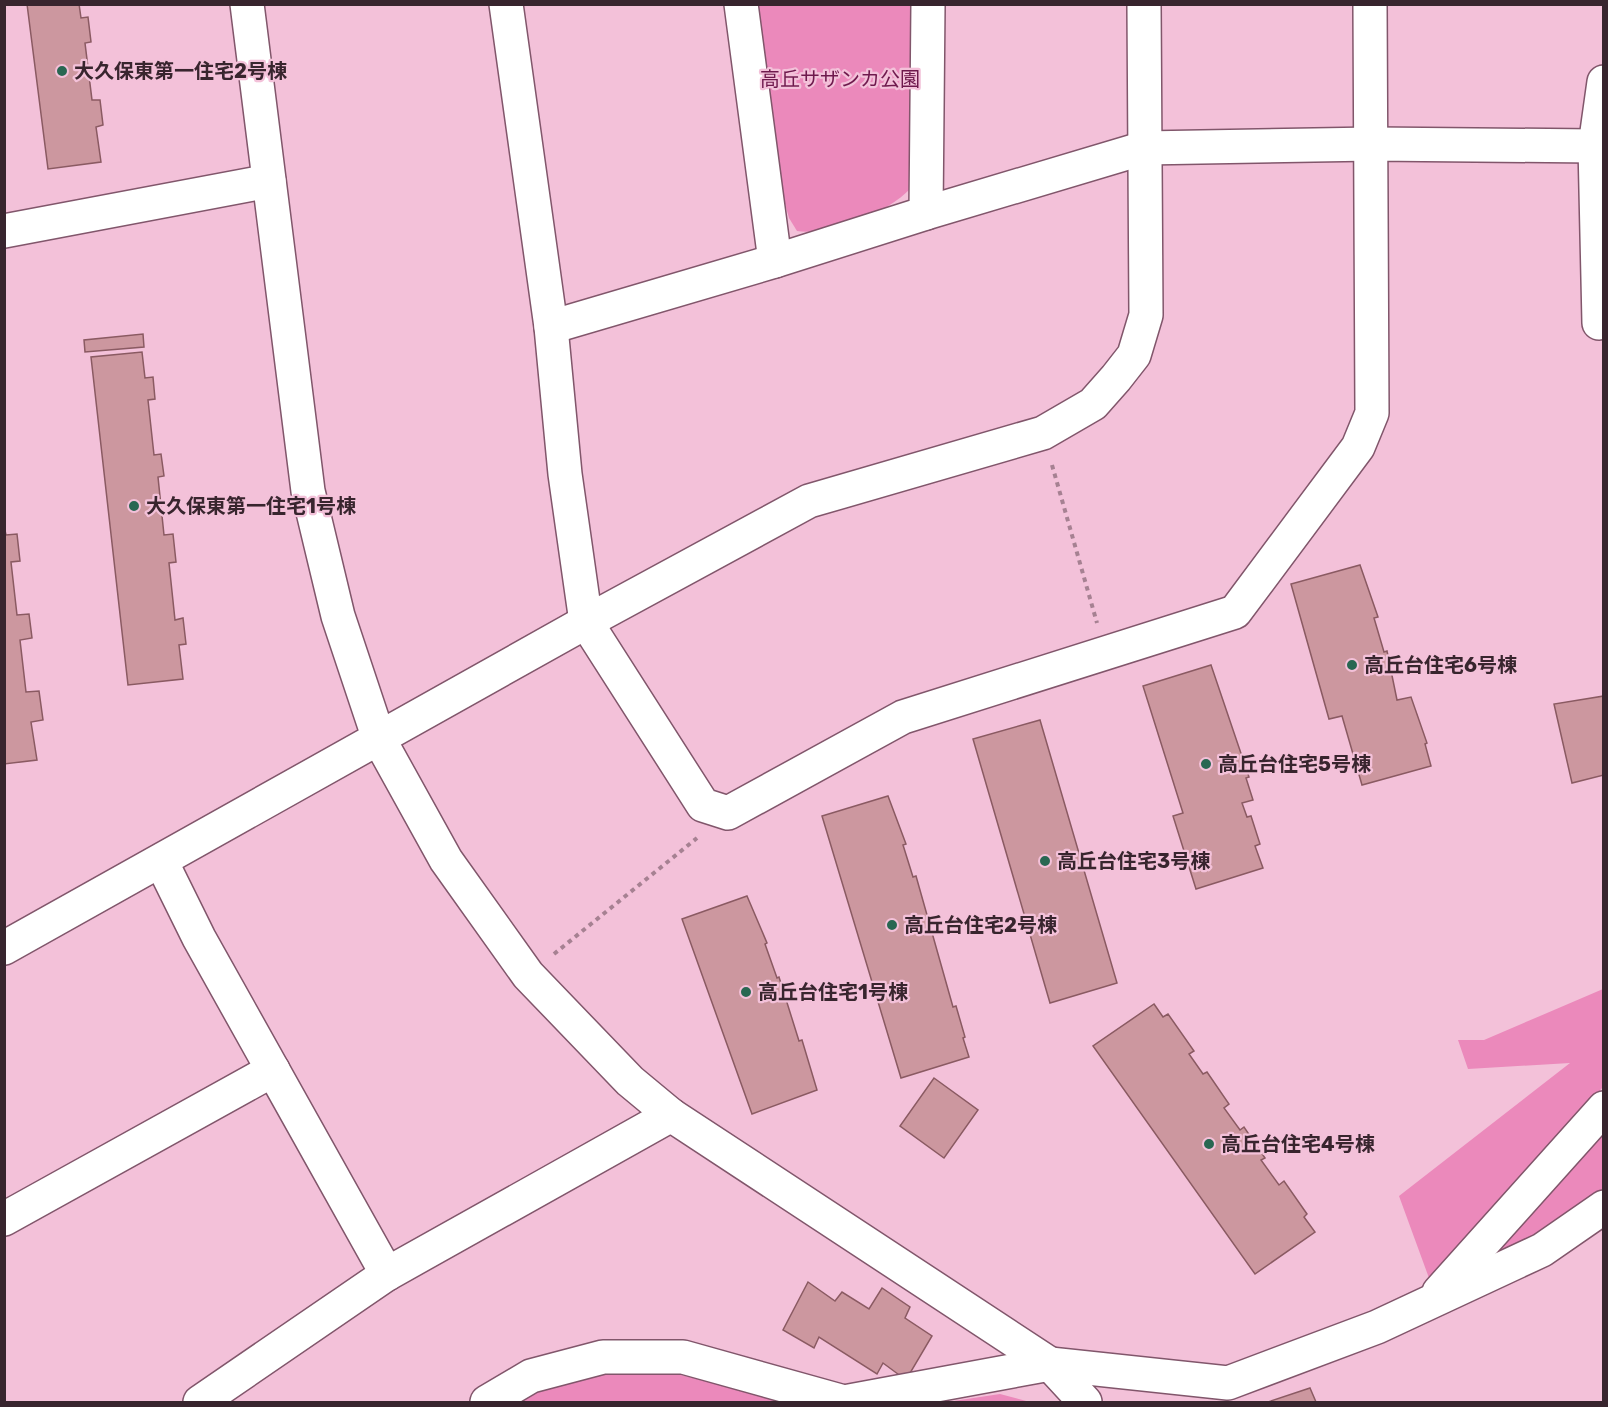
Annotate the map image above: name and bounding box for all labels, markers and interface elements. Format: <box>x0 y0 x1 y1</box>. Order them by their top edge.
place label: 大久保東第一住宅2号棟 <box>74 59 287 83</box>
marker: 大久保東第一住宅2号棟 <box>55 64 69 78</box>
park label: 高丘サザンカ公園 <box>760 67 920 91</box>
place label: 大久保東第一住宅1号棟 <box>146 494 356 518</box>
marker: 大久保東第一住宅1号棟 <box>127 499 141 513</box>
place label: 高丘台住宅6号棟 <box>1364 653 1517 677</box>
marker: 高丘台住宅6号棟 <box>1345 658 1359 672</box>
place label: 高丘台住宅5号棟 <box>1218 752 1371 776</box>
marker: 高丘台住宅5号棟 <box>1199 757 1213 771</box>
place label: 高丘台住宅3号棟 <box>1057 849 1210 873</box>
marker: 高丘台住宅3号棟 <box>1038 854 1052 868</box>
place label: 高丘台住宅2号棟 <box>904 913 1057 937</box>
marker: 高丘台住宅2号棟 <box>885 918 899 932</box>
place label: 高丘台住宅1号棟 <box>758 980 908 1004</box>
marker: 高丘台住宅1号棟 <box>739 985 753 999</box>
place label: 高丘台住宅4号棟 <box>1221 1132 1375 1156</box>
marker: 高丘台住宅4号棟 <box>1202 1137 1216 1151</box>

